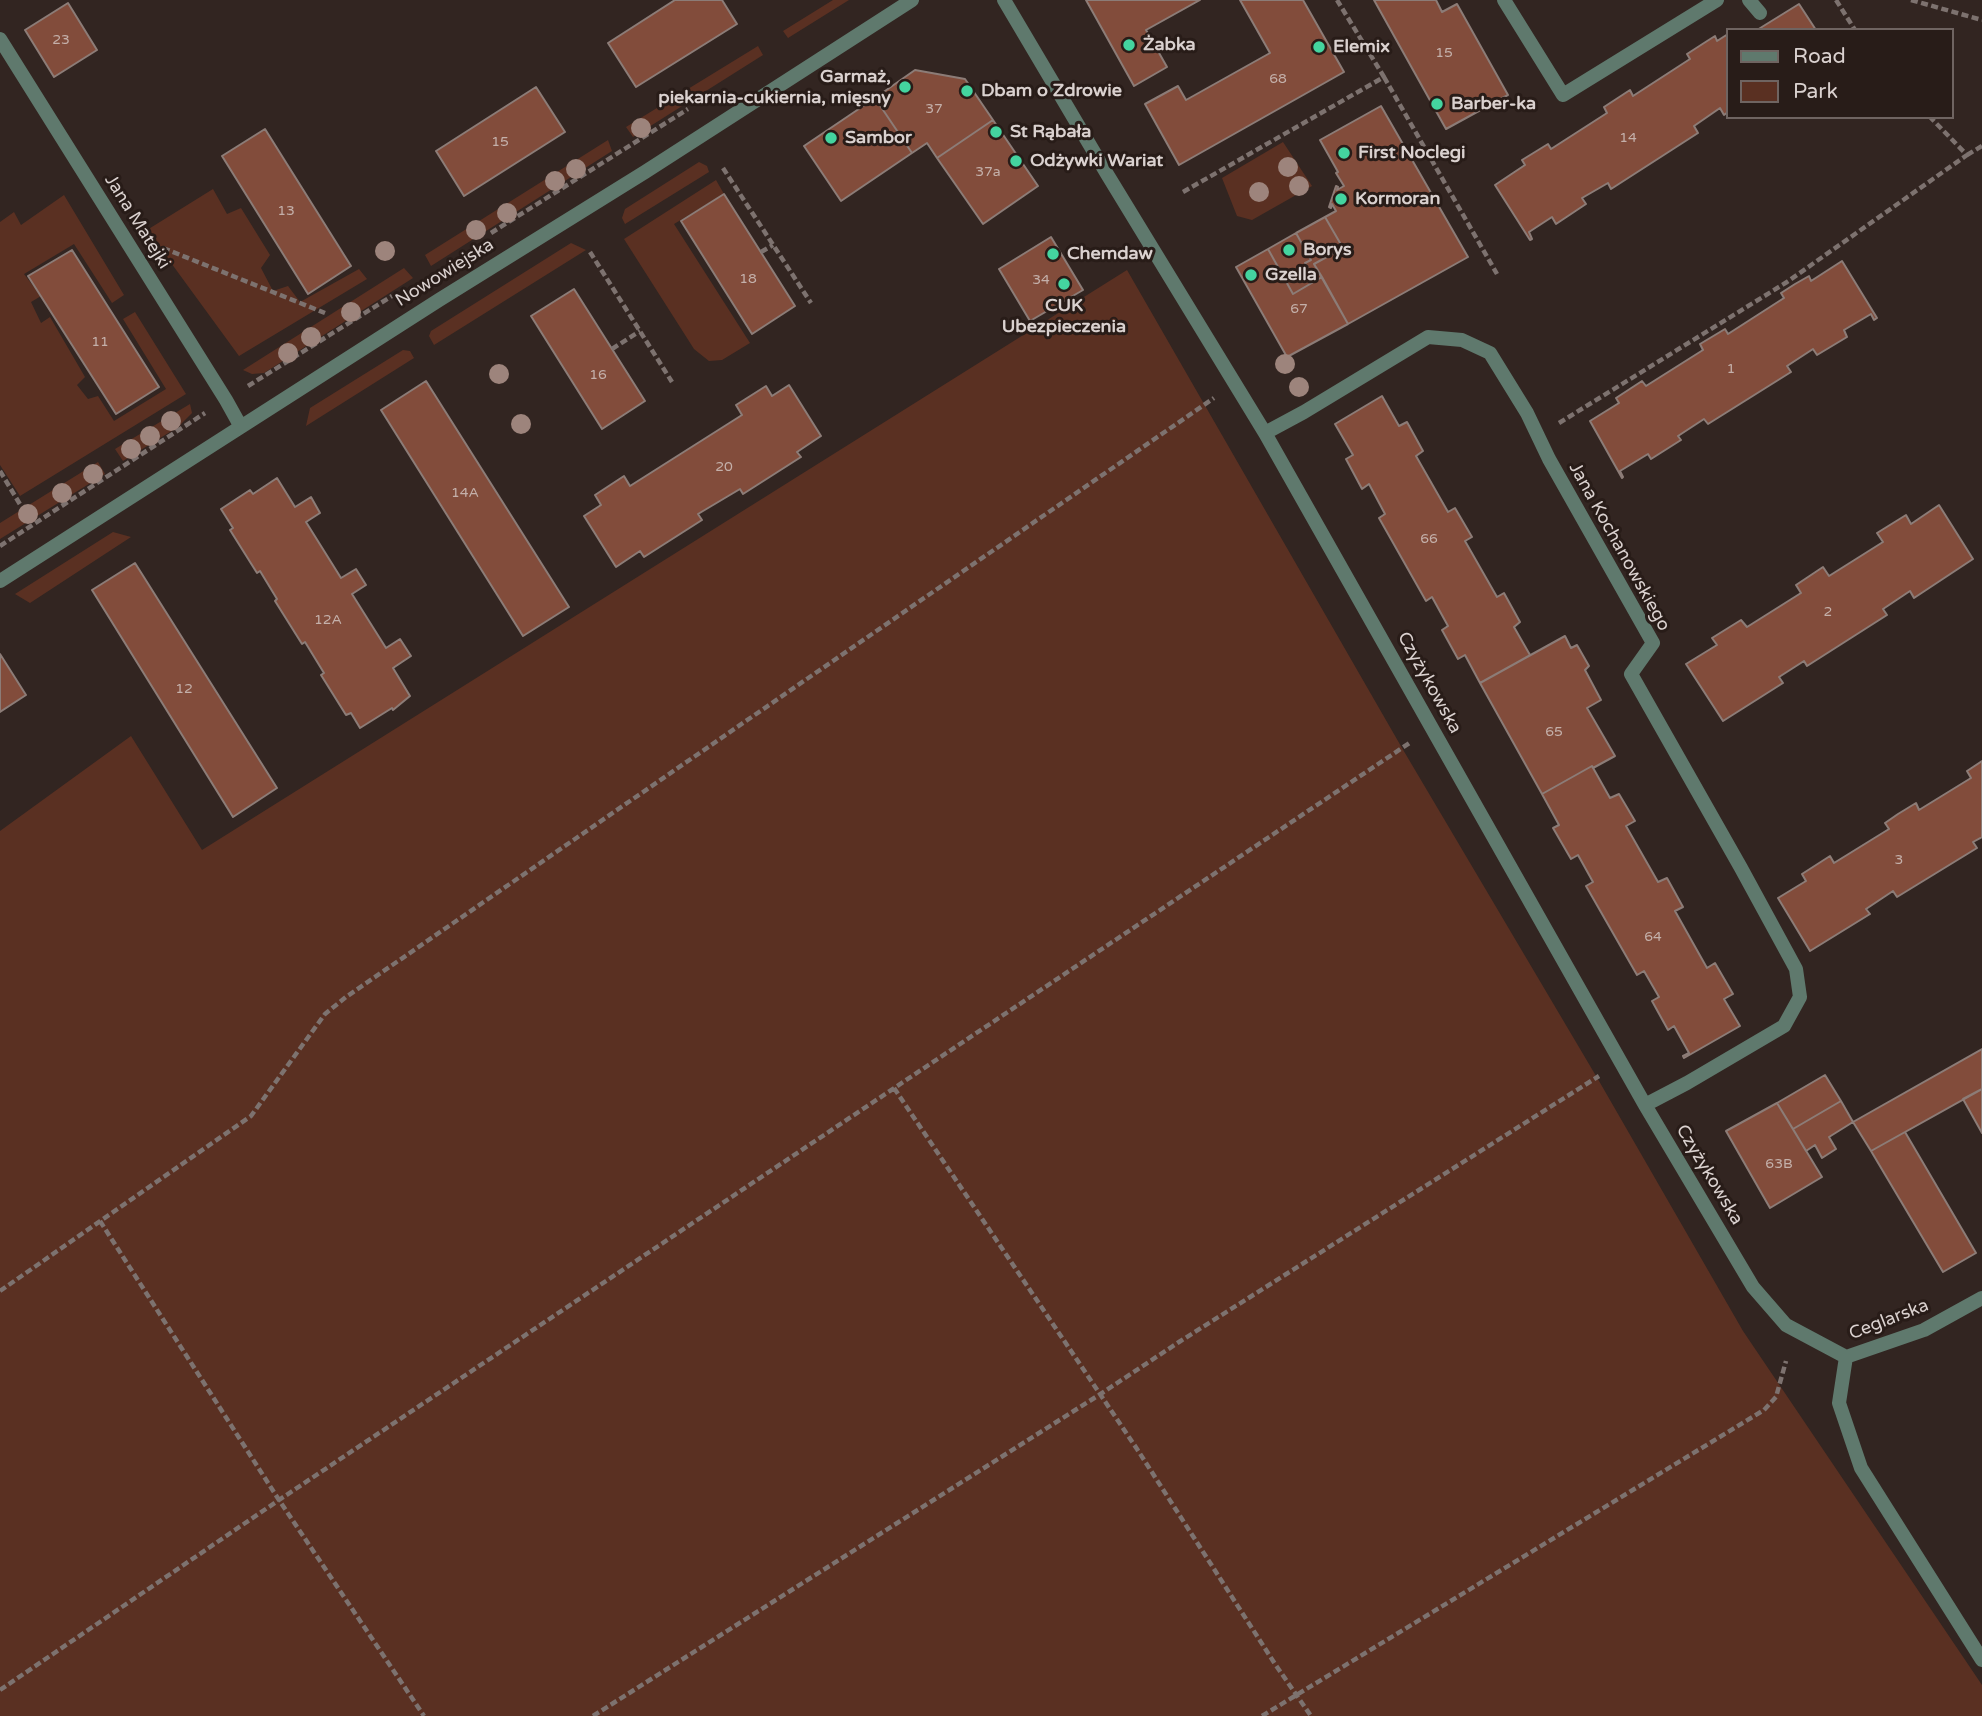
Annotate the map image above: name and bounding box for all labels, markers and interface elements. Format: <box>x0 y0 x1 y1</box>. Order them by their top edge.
legend <box>1727 28 1954 119</box>
house number: 23 <box>52 32 70 48</box>
place label: Żabka <box>1143 34 1196 56</box>
place label: Elemix <box>1333 36 1390 58</box>
marker: Żabka <box>1121 37 1137 53</box>
marker: Elemix <box>1311 39 1327 55</box>
text: Road <box>1793 44 1846 69</box>
house number: 15 <box>1435 45 1453 61</box>
place label: Garmaż, piekarnia-cukiernia, mięsny <box>658 66 891 108</box>
house number: 68 <box>1269 71 1287 87</box>
marker: Garmaż, piekarnia-cukiernia, mięsny <box>897 79 913 95</box>
text: Park <box>1793 79 1838 104</box>
place label: Dbam o Zdrowie <box>981 80 1122 102</box>
marker: Dbam o Zdrowie <box>959 83 975 99</box>
place label: Barber-ka <box>1451 93 1536 115</box>
marker: Barber-ka <box>1429 96 1445 112</box>
house number: 37 <box>925 101 943 117</box>
place label: St Rąbała <box>1010 121 1091 143</box>
marker: St Rąbała <box>988 124 1004 140</box>
place label: Sambor <box>845 127 912 149</box>
marker: Sambor <box>823 130 839 146</box>
house number: 14 <box>1619 130 1637 146</box>
house number: 15 <box>491 134 509 150</box>
place label: First Noclegi <box>1358 142 1465 164</box>
marker: First Noclegi <box>1336 145 1352 161</box>
place label: Odżywki Wariat <box>1030 150 1163 172</box>
marker: Odżywki Wariat <box>1008 153 1024 169</box>
house number: 37a <box>975 164 1001 180</box>
street label: Jana Matejki <box>99 171 175 273</box>
place label: Kormoran <box>1355 188 1440 210</box>
marker: Kormoran <box>1333 191 1349 207</box>
house number: 13 <box>277 203 295 219</box>
street label: Nowowiejska <box>392 234 498 312</box>
place label: Borys <box>1303 239 1352 261</box>
marker: Borys <box>1281 242 1297 258</box>
place label: Chemdaw <box>1067 243 1153 265</box>
marker: Chemdaw <box>1045 246 1061 262</box>
place label: Gzella <box>1265 264 1317 286</box>
marker: Gzella <box>1243 267 1259 283</box>
house number: 18 <box>739 271 757 287</box>
house number: 34 <box>1032 272 1050 288</box>
marker: CUK Ubezpieczenia <box>1056 276 1072 292</box>
place label: CUK Ubezpieczenia <box>1002 295 1126 338</box>
house number: 67 <box>1290 301 1308 317</box>
house number: 11 <box>91 334 109 350</box>
house number: 1 <box>1727 361 1735 377</box>
house number: 16 <box>589 367 607 383</box>
house number: 20 <box>715 459 733 475</box>
street label: Jana Kochanowskiego <box>1564 459 1674 635</box>
house number: 14A <box>451 485 479 501</box>
house number: 66 <box>1420 531 1438 547</box>
house number: 2 <box>1824 604 1832 620</box>
house number: 12A <box>314 612 342 628</box>
street label: Czyżykowska <box>1392 628 1466 738</box>
house number: 12 <box>175 681 193 697</box>
house number: 65 <box>1545 724 1563 740</box>
house number: 3 <box>1895 852 1903 868</box>
house number: 64 <box>1644 929 1662 945</box>
street label: Czyżykowska <box>1671 1121 1747 1229</box>
house number: 63B <box>1765 1156 1793 1172</box>
street label: Ceglarska <box>1846 1295 1932 1345</box>

